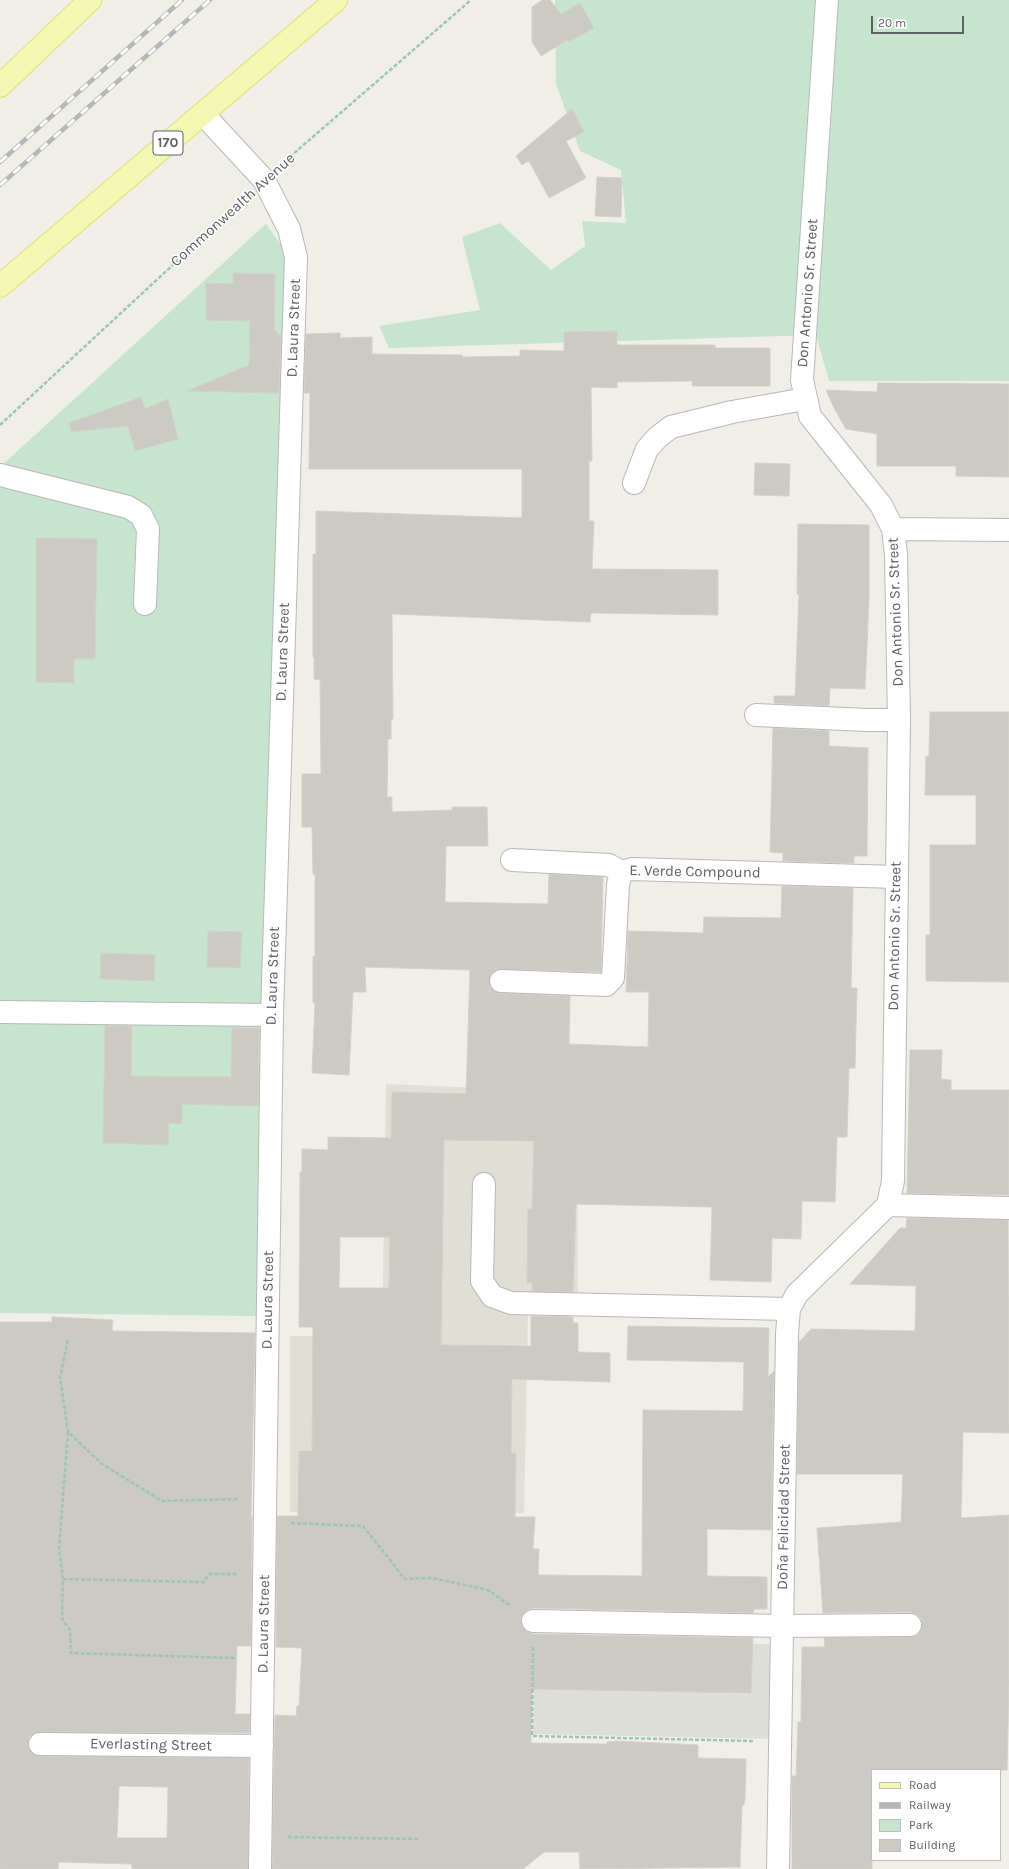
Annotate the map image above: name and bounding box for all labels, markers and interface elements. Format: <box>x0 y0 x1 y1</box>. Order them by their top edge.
scale bar <box>873 8 966 34</box>
text: 20 m <box>878 16 906 30</box>
road number: 170 <box>153 131 183 155</box>
street label: Commonwealth Avenue <box>167 149 299 271</box>
street label: Don Antonio Sr. Street <box>794 218 822 368</box>
street label: D. Laura Street <box>283 278 305 378</box>
street label: Don Antonio Sr. Street <box>884 537 908 687</box>
street label: D. Laura Street <box>272 602 294 702</box>
street label: Don Antonio Sr. Street <box>885 861 905 1011</box>
street label: E. Verde Compound <box>629 862 761 882</box>
street label: D. Laura Street <box>262 926 284 1026</box>
street label: D. Laura Street <box>258 1250 278 1350</box>
street label: Doña Felicidad Street <box>774 1444 794 1590</box>
street label: D. Laura Street <box>254 1574 274 1674</box>
street label: Everlasting Street <box>90 1735 212 1755</box>
legend <box>871 1769 1001 1861</box>
text: Road <box>909 1778 937 1792</box>
text: Railway <box>909 1798 951 1812</box>
text: Park <box>909 1818 933 1832</box>
text: Building <box>909 1838 955 1852</box>

